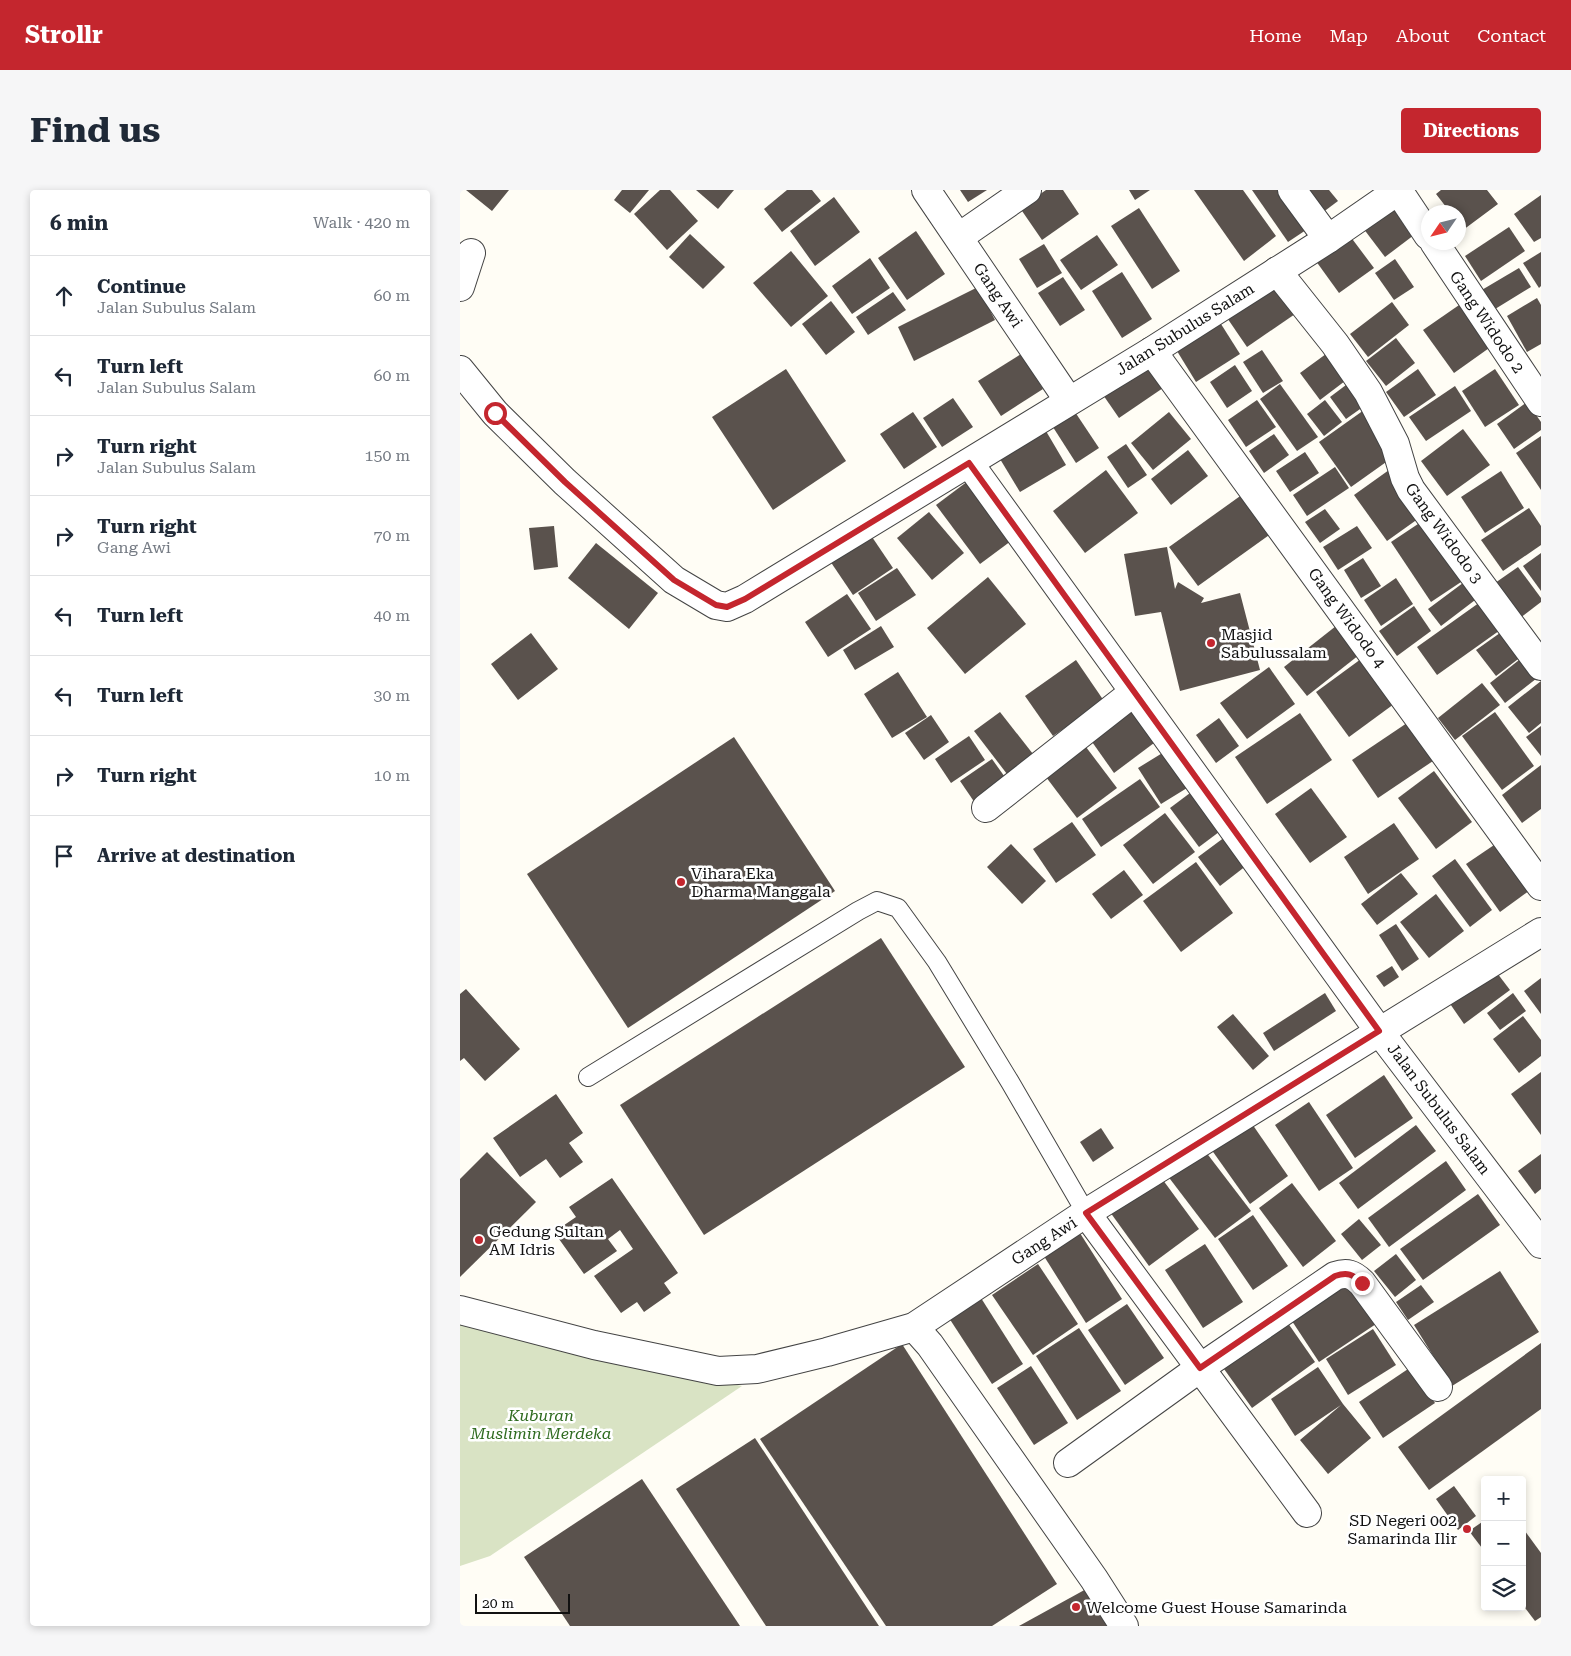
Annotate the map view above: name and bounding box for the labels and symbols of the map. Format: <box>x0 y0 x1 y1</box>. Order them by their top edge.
north arrow <box>1421 205 1466 250</box>
street label: Gang Awi <box>969 259 1027 331</box>
street label: Gang Widodo 2 <box>1446 267 1528 377</box>
street label: Jalan Subulus Salam <box>1113 279 1258 379</box>
route start <box>484 402 507 425</box>
street label: Gang Widodo 3 <box>1401 479 1487 587</box>
street label: Gang Widodo 4 <box>1304 564 1390 672</box>
place label: Masjid Sabulussalam <box>1221 625 1327 662</box>
marker: Masjid Sabulussalam <box>1205 637 1217 649</box>
place label: Vihara Eka Dharma Manggala <box>691 864 831 901</box>
marker: Vihara Eka Dharma Manggala <box>675 876 687 888</box>
street label: Jalan Subulus Salam <box>1384 1040 1495 1179</box>
street label: Gang Awi <box>1008 1213 1080 1269</box>
place label: Gedung Sultan AM Idris <box>489 1222 604 1259</box>
marker: Gedung Sultan AM Idris <box>473 1234 485 1246</box>
route end <box>1351 1272 1374 1295</box>
park label: Kuburan Muslimin Merdeka <box>470 1406 612 1443</box>
place label: SD Negeri 002 Samarinda Ilir <box>1347 1511 1457 1548</box>
marker: SD Negeri 002 Samarinda Ilir <box>1461 1523 1473 1535</box>
scale bar <box>475 1591 570 1614</box>
place label: Welcome Guest House Samarinda <box>1086 1598 1347 1617</box>
marker: Welcome Guest House Samarinda <box>1070 1601 1082 1613</box>

